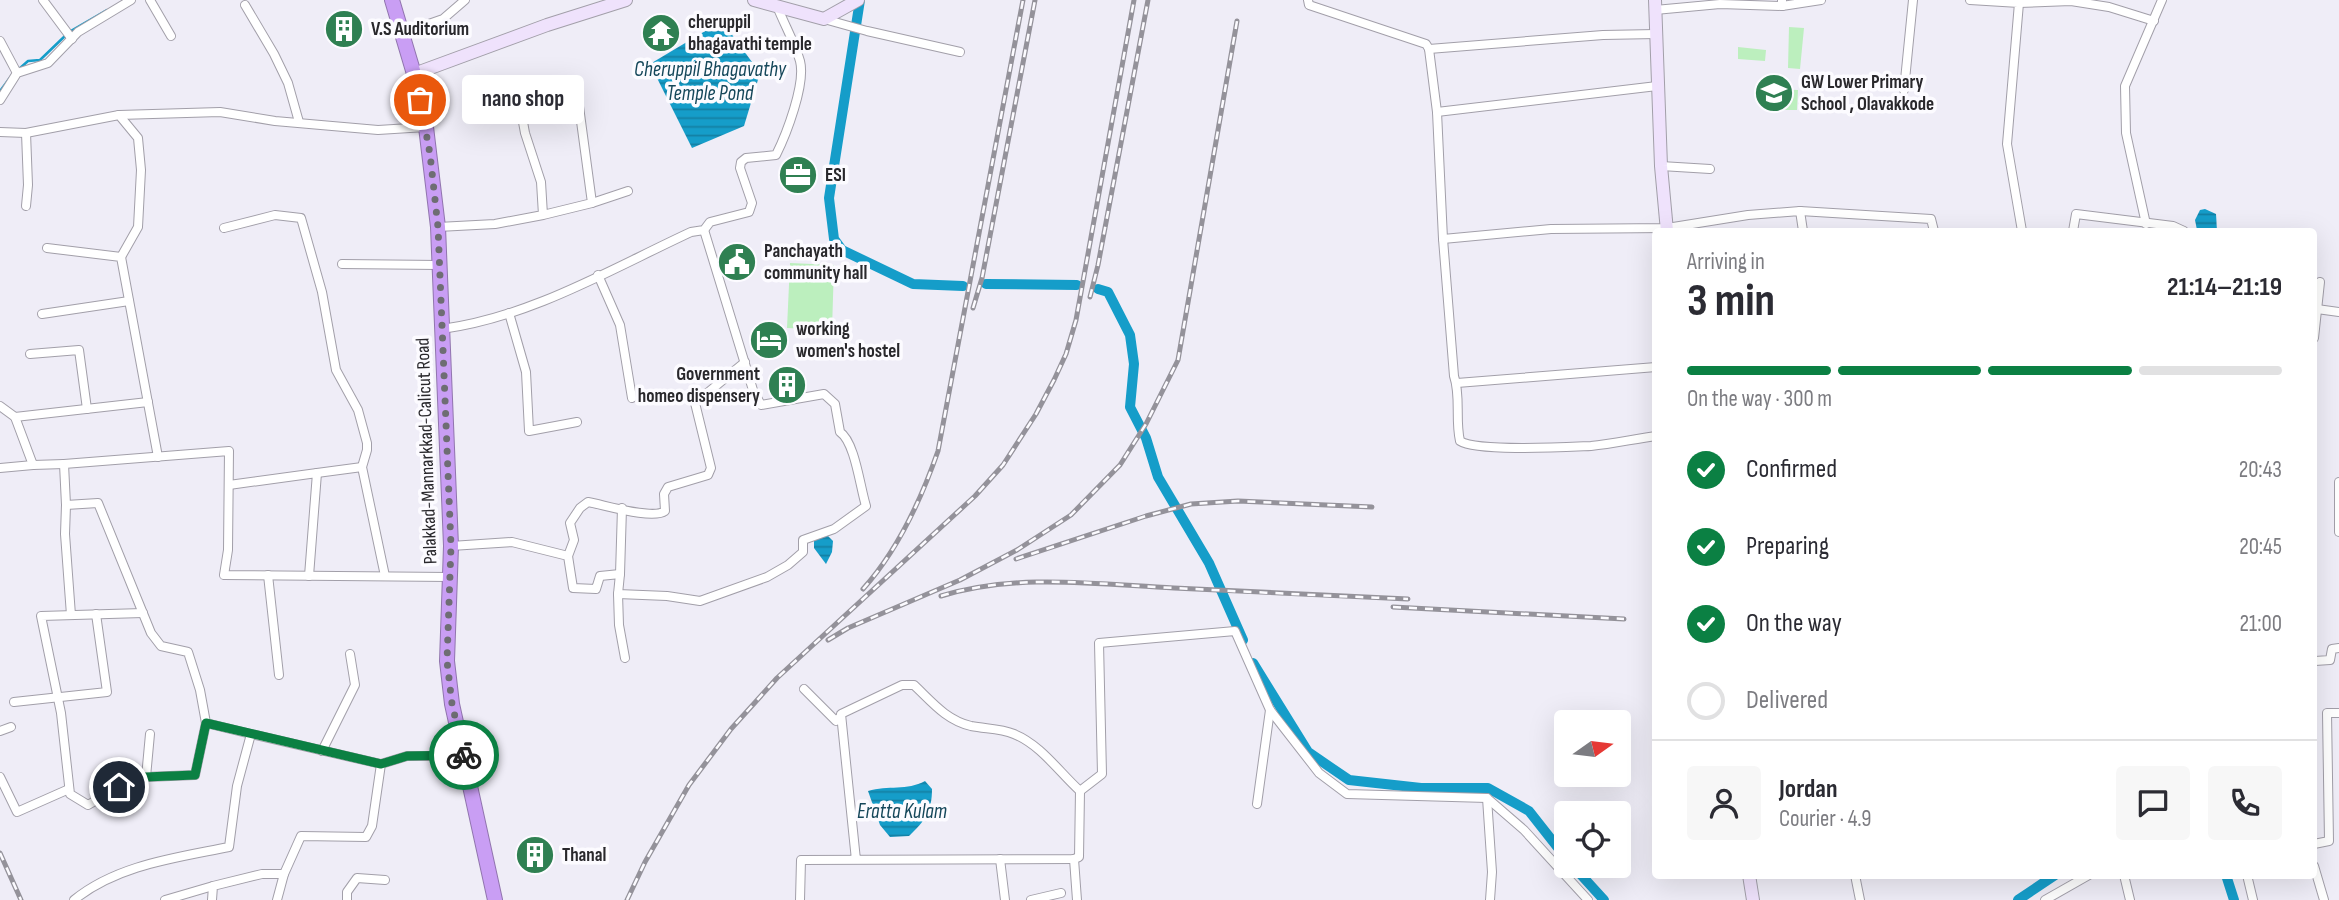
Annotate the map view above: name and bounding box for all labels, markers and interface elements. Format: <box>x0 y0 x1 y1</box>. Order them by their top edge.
building icon: V.S Auditorium <box>323 8 365 50</box>
place label: cheruppil bhagavathi temple <box>688 11 812 56</box>
temple icon: cheruppil bhagavathi temple <box>640 12 682 54</box>
place label: V.S Auditorium <box>371 18 469 41</box>
water label: Cheruppil Bhagavathy Temple Pond <box>634 57 787 106</box>
pin <box>390 70 450 130</box>
place label: GW Lower Primary School , Olavakkode <box>1801 71 1934 116</box>
school or university icon: GW Lower Primary School , Olavakkode <box>1753 72 1795 114</box>
callout: nano shop <box>462 76 584 124</box>
icon: bag <box>401 81 439 119</box>
text: nano shop <box>482 85 564 113</box>
office icon: ESI <box>777 154 819 196</box>
place label: ESI <box>825 164 846 187</box>
place label: Panchayath community hall <box>764 240 867 285</box>
public building icon: Panchayath community hall <box>716 241 758 283</box>
text: Arriving in <box>1687 248 1765 276</box>
text: 21:14–21:19 <box>2167 272 2282 303</box>
text: 3 min <box>1687 274 1775 329</box>
place label: working women's hostel <box>796 318 900 363</box>
hotel icon: working women's hostel <box>748 319 790 361</box>
street label: Palakkad-Mannarkkad-Calicut Road <box>412 337 442 565</box>
place label: Government homeo dispensery <box>638 363 760 408</box>
building icon: Government homeo dispensery <box>766 364 808 406</box>
text: On the way · 300 m <box>1687 385 1832 413</box>
icon: check <box>1687 451 1725 489</box>
text: Confirmed <box>1746 454 1837 485</box>
text: 20:43 <box>2239 456 2282 484</box>
icon: check <box>1687 528 1725 566</box>
text: Preparing <box>1746 531 1829 562</box>
text: 20:45 <box>2239 533 2282 561</box>
icon: check <box>1687 605 1725 643</box>
text: On the way <box>1746 608 1842 639</box>
text: 21:00 <box>2240 610 2282 638</box>
text: Delivered <box>1746 685 1828 716</box>
north arrow <box>1554 710 1631 788</box>
map controls <box>1554 710 1631 878</box>
courier <box>429 720 499 790</box>
icon: bike <box>445 736 483 774</box>
pin <box>89 757 149 817</box>
button: person <box>1687 766 1761 840</box>
button: chat <box>2116 766 2190 840</box>
button: phone <box>2208 766 2282 840</box>
icon: home <box>100 768 138 806</box>
text: Jordan <box>1779 774 1837 805</box>
water label: Eratta Kulam <box>857 799 947 824</box>
button: locate <box>1554 801 1631 878</box>
text: Courier · 4.9 <box>1779 805 1871 833</box>
building icon: Thanal <box>514 834 556 876</box>
place label: Thanal <box>562 844 606 867</box>

